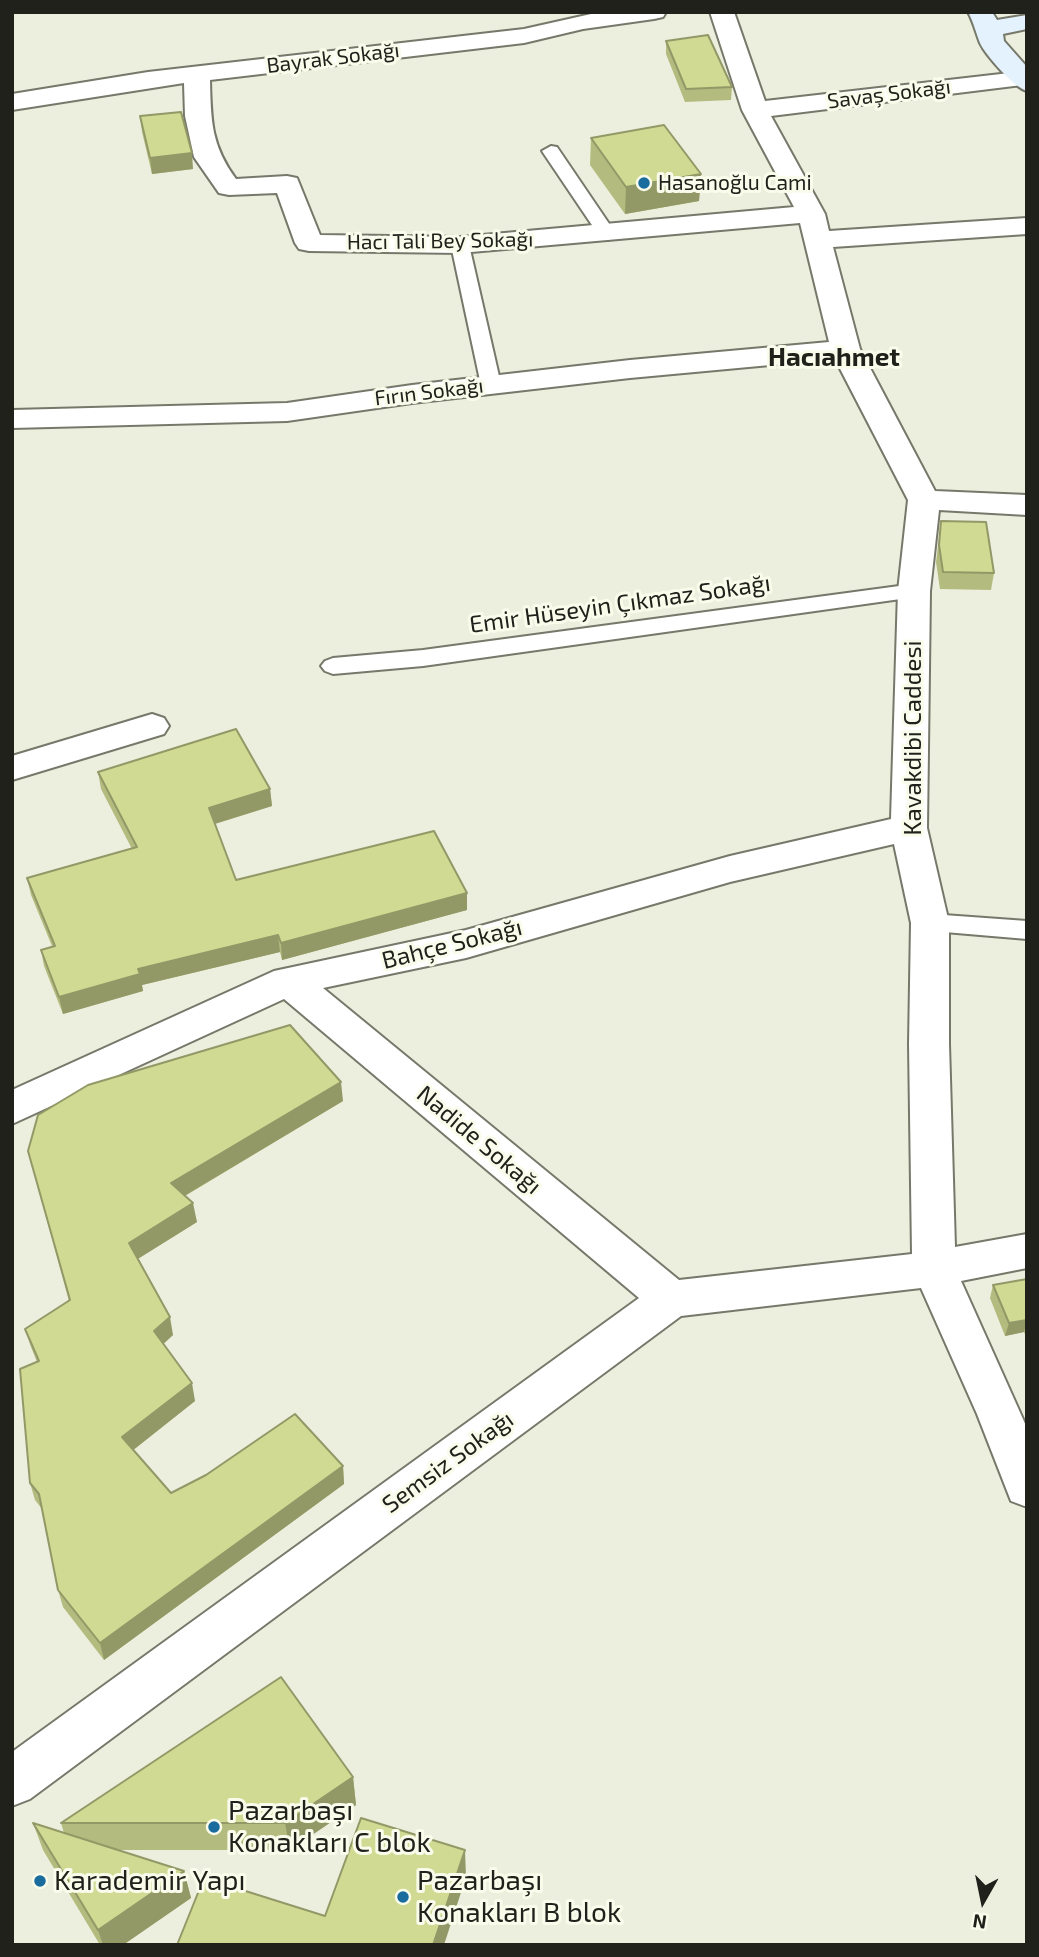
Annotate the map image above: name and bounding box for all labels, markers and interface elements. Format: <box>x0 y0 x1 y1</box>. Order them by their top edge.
street label: Bayrak Sokağı <box>265 37 401 79</box>
street label: Savaş Sokağı <box>826 74 952 114</box>
place label: Hasanoğlu Cami <box>658 170 812 196</box>
marker: Hasanoğlu Cami <box>636 175 652 191</box>
street label: Hacı Tali Bey Sokağı <box>347 227 533 255</box>
district label: Hacıahmet <box>768 341 900 373</box>
street label: Fırın Sokağı <box>373 373 485 411</box>
street label: Emir Hüseyin Çıkmaz Sokağı <box>468 569 772 639</box>
street label: Kavakdibi Caddesi <box>899 640 927 836</box>
street label: Bahçe Sokağı <box>379 913 525 975</box>
street label: Nadide Sokağı <box>411 1080 547 1200</box>
street label: Semsiz Sokağı <box>377 1405 519 1519</box>
place label: Pazarbaşı Konakları C blok <box>228 1794 431 1860</box>
marker: Pazarbaşı Konakları C blok <box>206 1819 222 1835</box>
place label: Karademir Yapı <box>54 1864 245 1898</box>
place label: Pazarbaşı Konakları B blok <box>417 1864 621 1930</box>
north arrow <box>948 1866 1018 1936</box>
marker: Karademir Yapı <box>32 1873 48 1889</box>
marker: Pazarbaşı Konakları B blok <box>395 1889 411 1905</box>
text: N <box>971 1910 988 1935</box>

